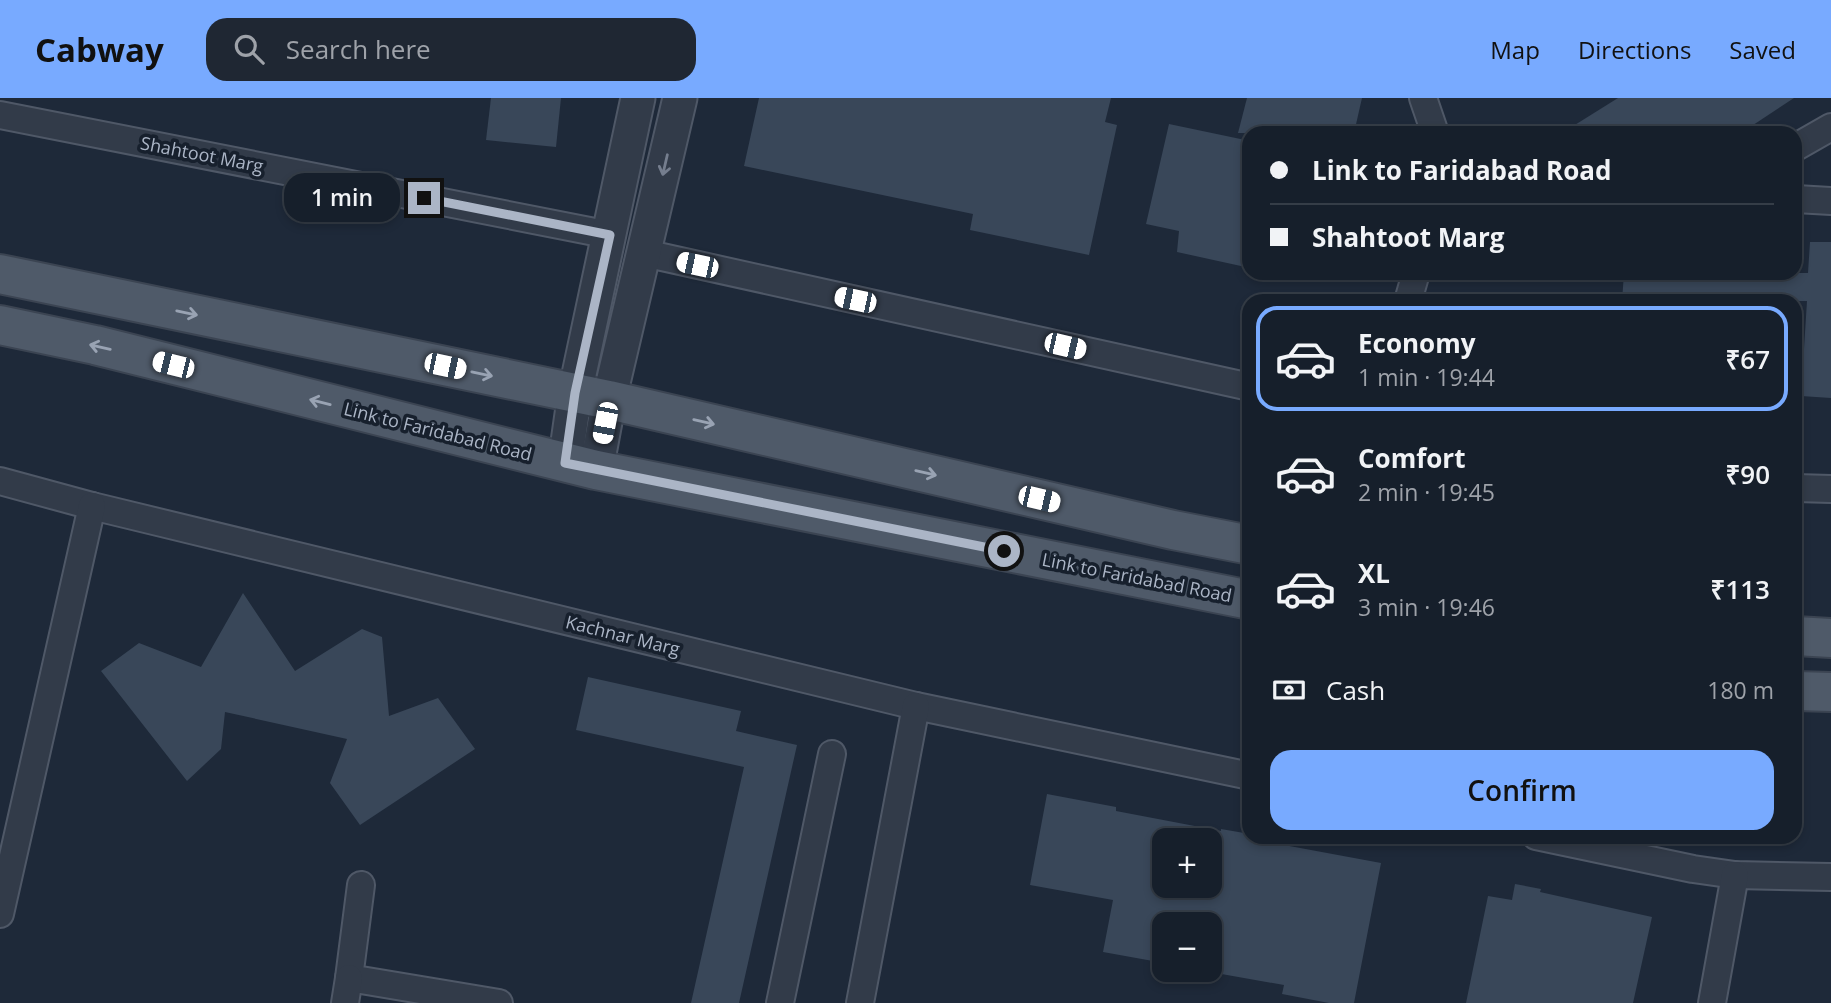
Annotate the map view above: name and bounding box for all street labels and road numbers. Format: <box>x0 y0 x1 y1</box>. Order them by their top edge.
street label: Shahtoot Marg <box>139 130 266 178</box>
street label: Link to Faridabad Road <box>342 396 534 466</box>
street label: Link to Faridabad Road <box>1040 547 1234 607</box>
street label: Kachnar Marg <box>563 609 683 661</box>

